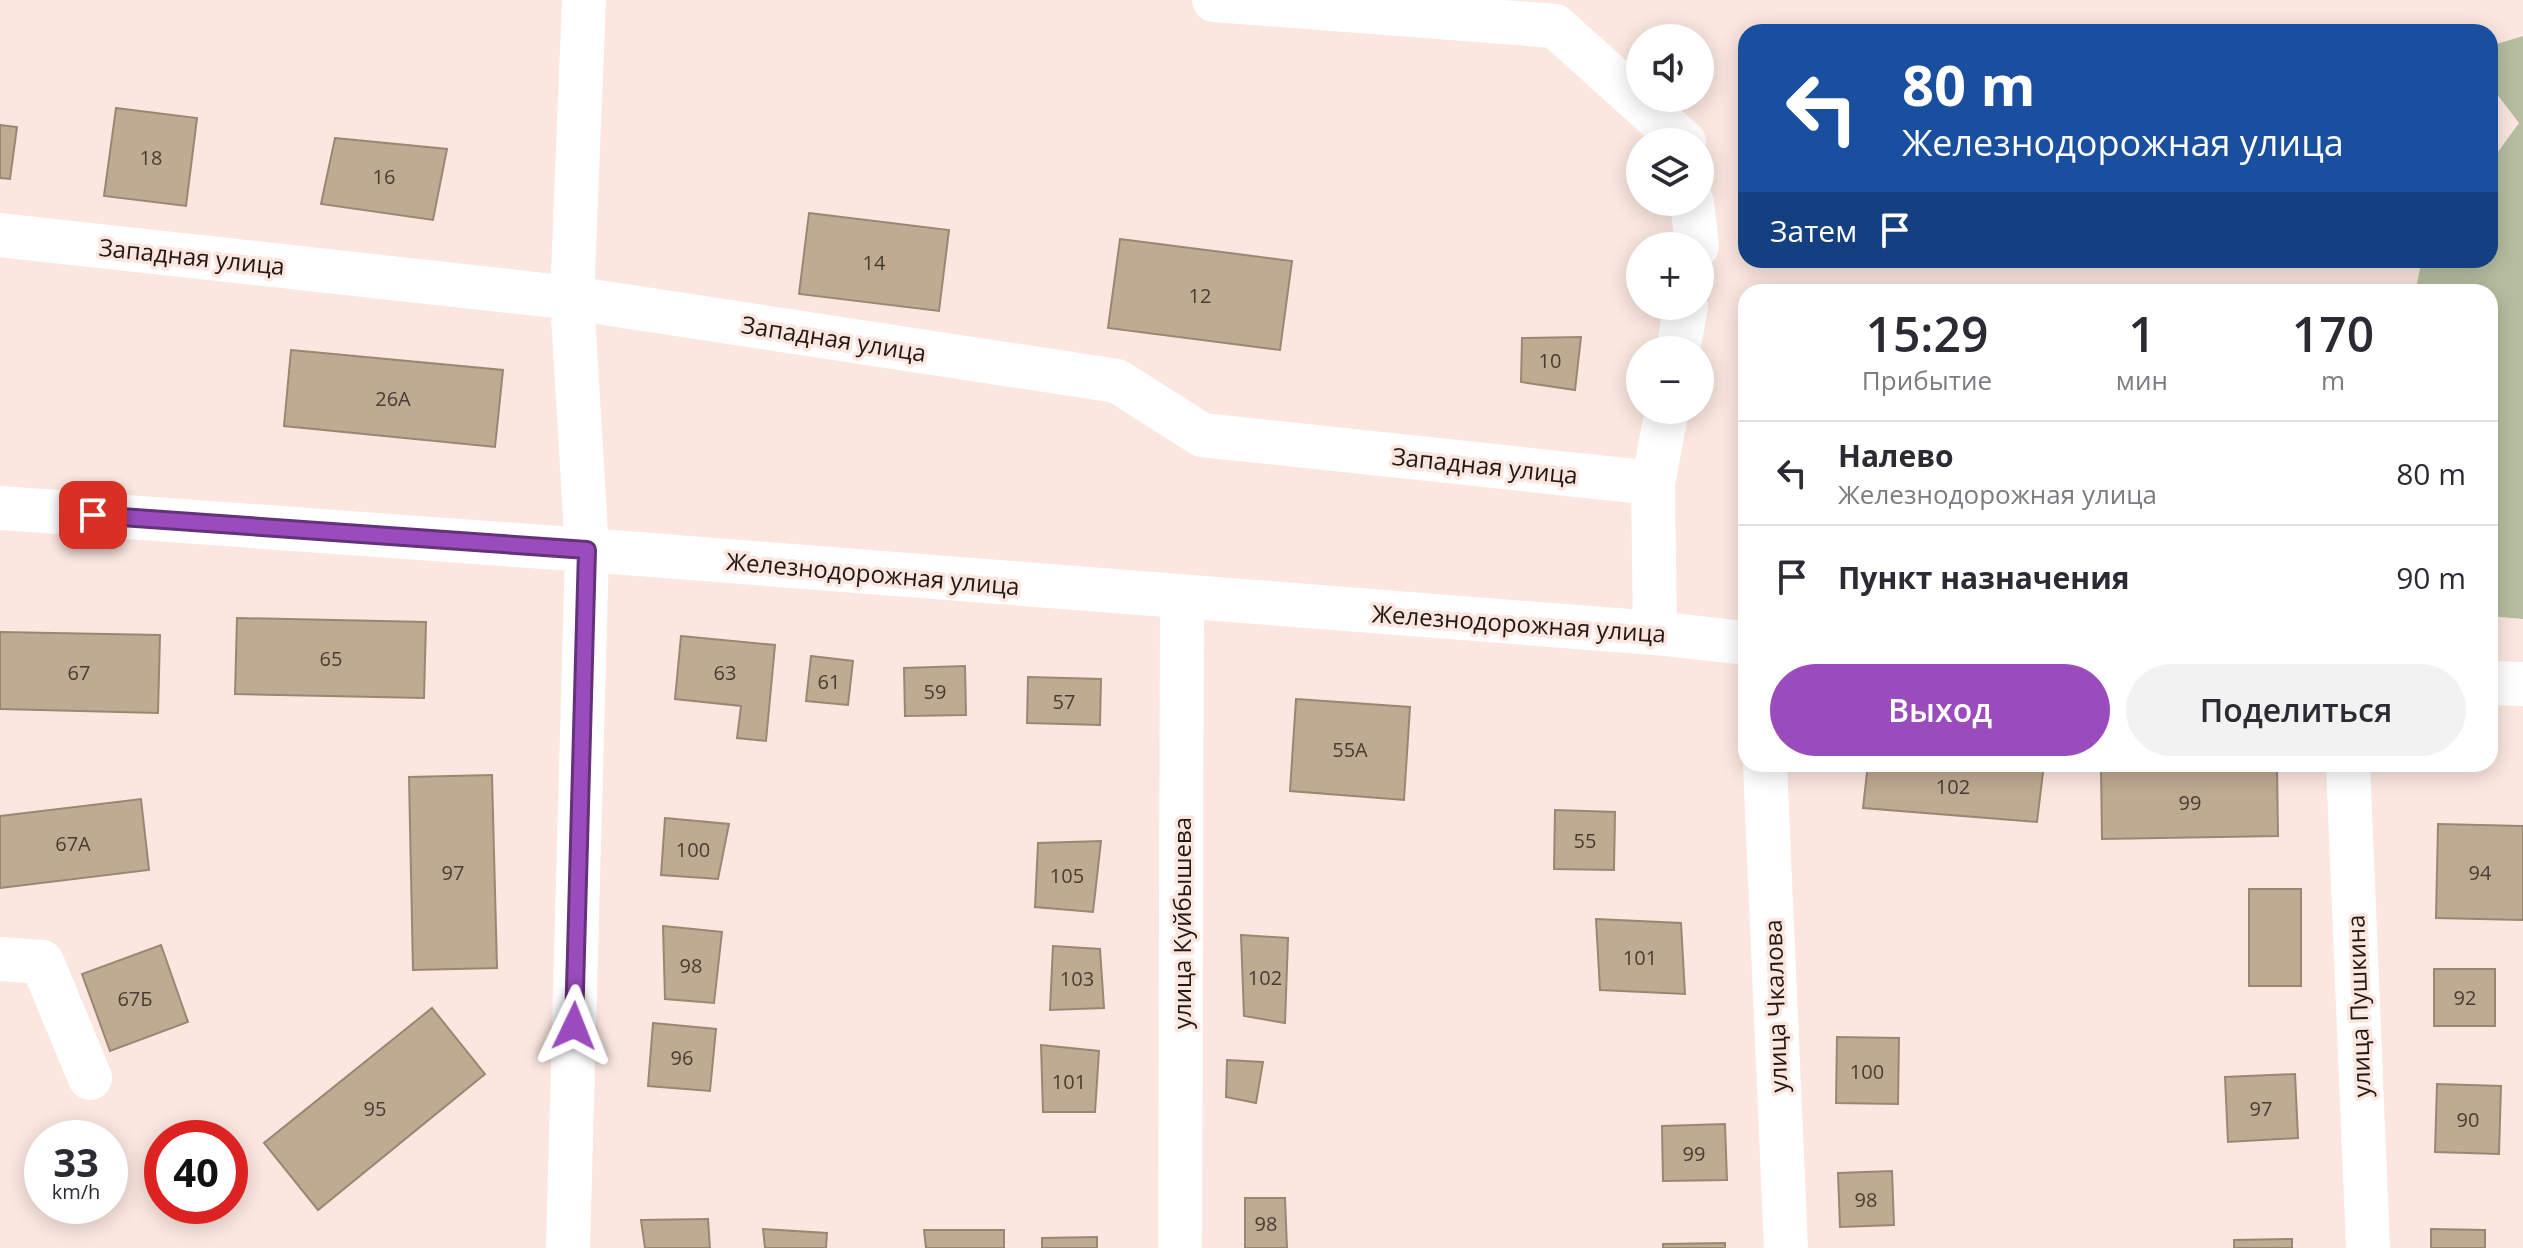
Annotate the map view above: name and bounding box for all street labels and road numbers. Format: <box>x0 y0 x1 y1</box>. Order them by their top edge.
street label: Западная улица <box>97 230 287 282</box>
street label: Западная улица <box>739 307 929 369</box>
street label: Западная улица <box>1390 439 1580 491</box>
street label: Железнодорожная улица <box>725 544 1021 602</box>
street label: Железнодорожная улица <box>1371 596 1667 650</box>
street label: улица Куйбышева <box>1165 817 1198 1029</box>
street label: улица Пушкина <box>2338 914 2378 1098</box>
street label: улица Чкалова <box>1755 919 1795 1093</box>

